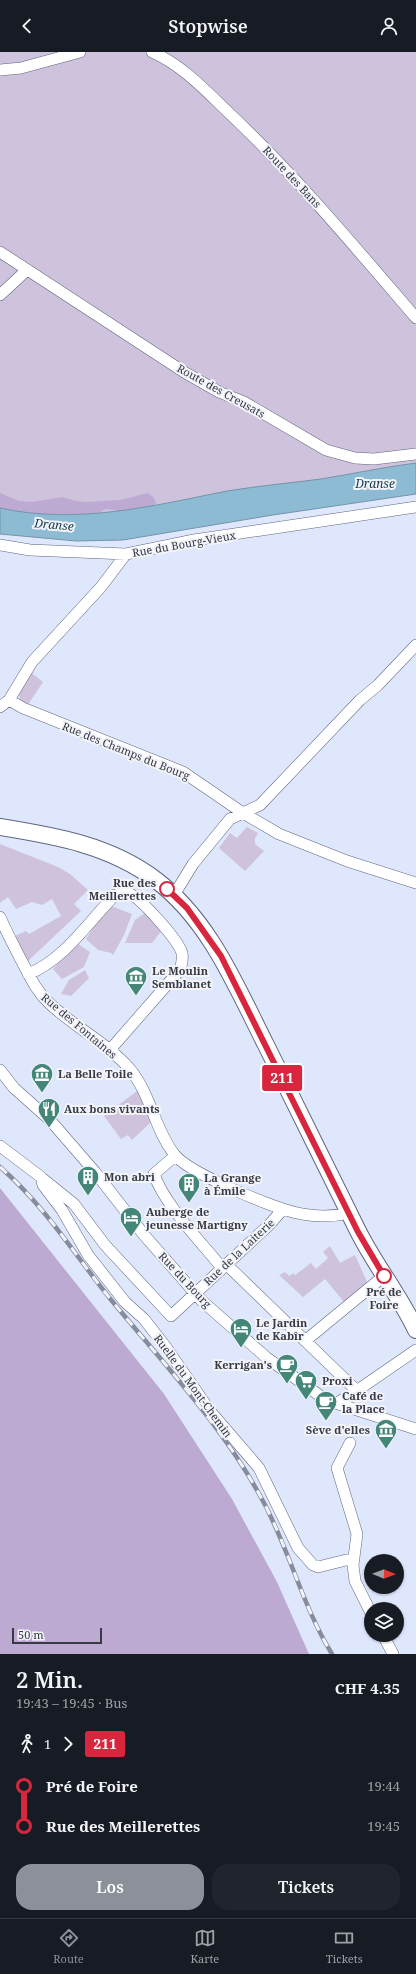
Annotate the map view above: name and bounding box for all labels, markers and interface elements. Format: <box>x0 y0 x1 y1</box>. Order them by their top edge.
text: Stopwise <box>168 14 248 38</box>
icon: back <box>16 15 38 37</box>
icon: person <box>378 15 400 37</box>
street label: Route des Bans <box>260 143 325 211</box>
street label: Route des Creusats <box>175 360 268 421</box>
water label: Dranse <box>354 475 395 492</box>
water label: Dranse <box>33 514 75 535</box>
street label: Rue du Bourg-Vieux <box>131 527 237 560</box>
street label: Rue des Champs du Bourg <box>60 718 192 783</box>
place label: Rue des Meillerettes <box>89 875 156 903</box>
marker: Rue des Meillerettes <box>159 881 175 897</box>
place label: Le Moulin Semblanet <box>152 963 212 991</box>
museum icon: Le Moulin Semblanet <box>123 964 149 997</box>
street label: Rue des Fontaines <box>38 990 120 1062</box>
museum icon: La Belle Toile <box>29 1061 55 1094</box>
line badge: 211 <box>259 1065 305 1091</box>
place label: La Belle Toile <box>58 1066 133 1081</box>
text: 211 <box>270 1068 294 1087</box>
restaurant icon: Aux bons vivants <box>36 1096 62 1129</box>
place label: Aux bons vivants <box>64 1101 160 1116</box>
building icon: Mon abri <box>75 1164 101 1197</box>
place label: Mon abri <box>104 1169 155 1184</box>
place label: La Grange à Émile <box>204 1170 261 1198</box>
building icon: La Grange à Émile <box>176 1171 202 1204</box>
place label: Auberge de jeunesse Martigny <box>145 1204 248 1232</box>
hotel icon: Auberge de jeunesse Martigny <box>118 1205 144 1238</box>
street label: Rue de la Laiterie <box>200 1215 277 1288</box>
street label: Rue du Bourg <box>156 1249 215 1311</box>
marker: Pré de Foire <box>376 1268 392 1284</box>
place label: Pré de Foire <box>366 1284 402 1312</box>
place label: Le Jardin de Kabîr <box>256 1315 308 1343</box>
hotel icon: Le Jardin de Kabîr <box>228 1316 254 1349</box>
street label: Ruelle du Mont-Chemin <box>151 1331 236 1440</box>
cafe icon: Kerrigan's <box>274 1352 300 1385</box>
place label: Kerrigan's <box>214 1357 272 1372</box>
supermarket icon: Proxi <box>293 1368 319 1401</box>
place label: Proxi <box>322 1373 353 1388</box>
place label: Café de la Place <box>342 1388 385 1416</box>
cafe icon: Café de la Place <box>313 1389 339 1422</box>
museum icon: Sève d'elles <box>373 1417 399 1450</box>
place label: Sève d'elles <box>306 1422 370 1437</box>
north arrow <box>364 1554 404 1594</box>
map controls <box>364 1554 404 1642</box>
button: layers <box>364 1602 404 1642</box>
scale bar <box>12 1626 102 1645</box>
text: 50 m <box>18 1627 44 1642</box>
text: 2 Min. <box>16 1664 83 1694</box>
text: CHF 4.35 <box>335 1678 400 1698</box>
text: 19:43 – 19:45 · Bus <box>16 1694 127 1712</box>
icon: walk <box>16 1733 38 1755</box>
icon: forward <box>57 1733 79 1755</box>
text: 211 <box>93 1734 117 1753</box>
text: 1 <box>44 1735 51 1753</box>
text: Pré de Foire <box>46 1776 138 1796</box>
text: 19:44 <box>367 1777 400 1795</box>
text: Rue des Meillerettes <box>46 1816 200 1836</box>
text: 19:45 <box>367 1817 400 1835</box>
button: Los <box>16 1864 204 1910</box>
button: Tickets <box>212 1864 400 1910</box>
tab: Route <box>53 1927 84 1966</box>
tab: Karte <box>190 1927 219 1966</box>
tab: Tickets <box>326 1927 363 1966</box>

